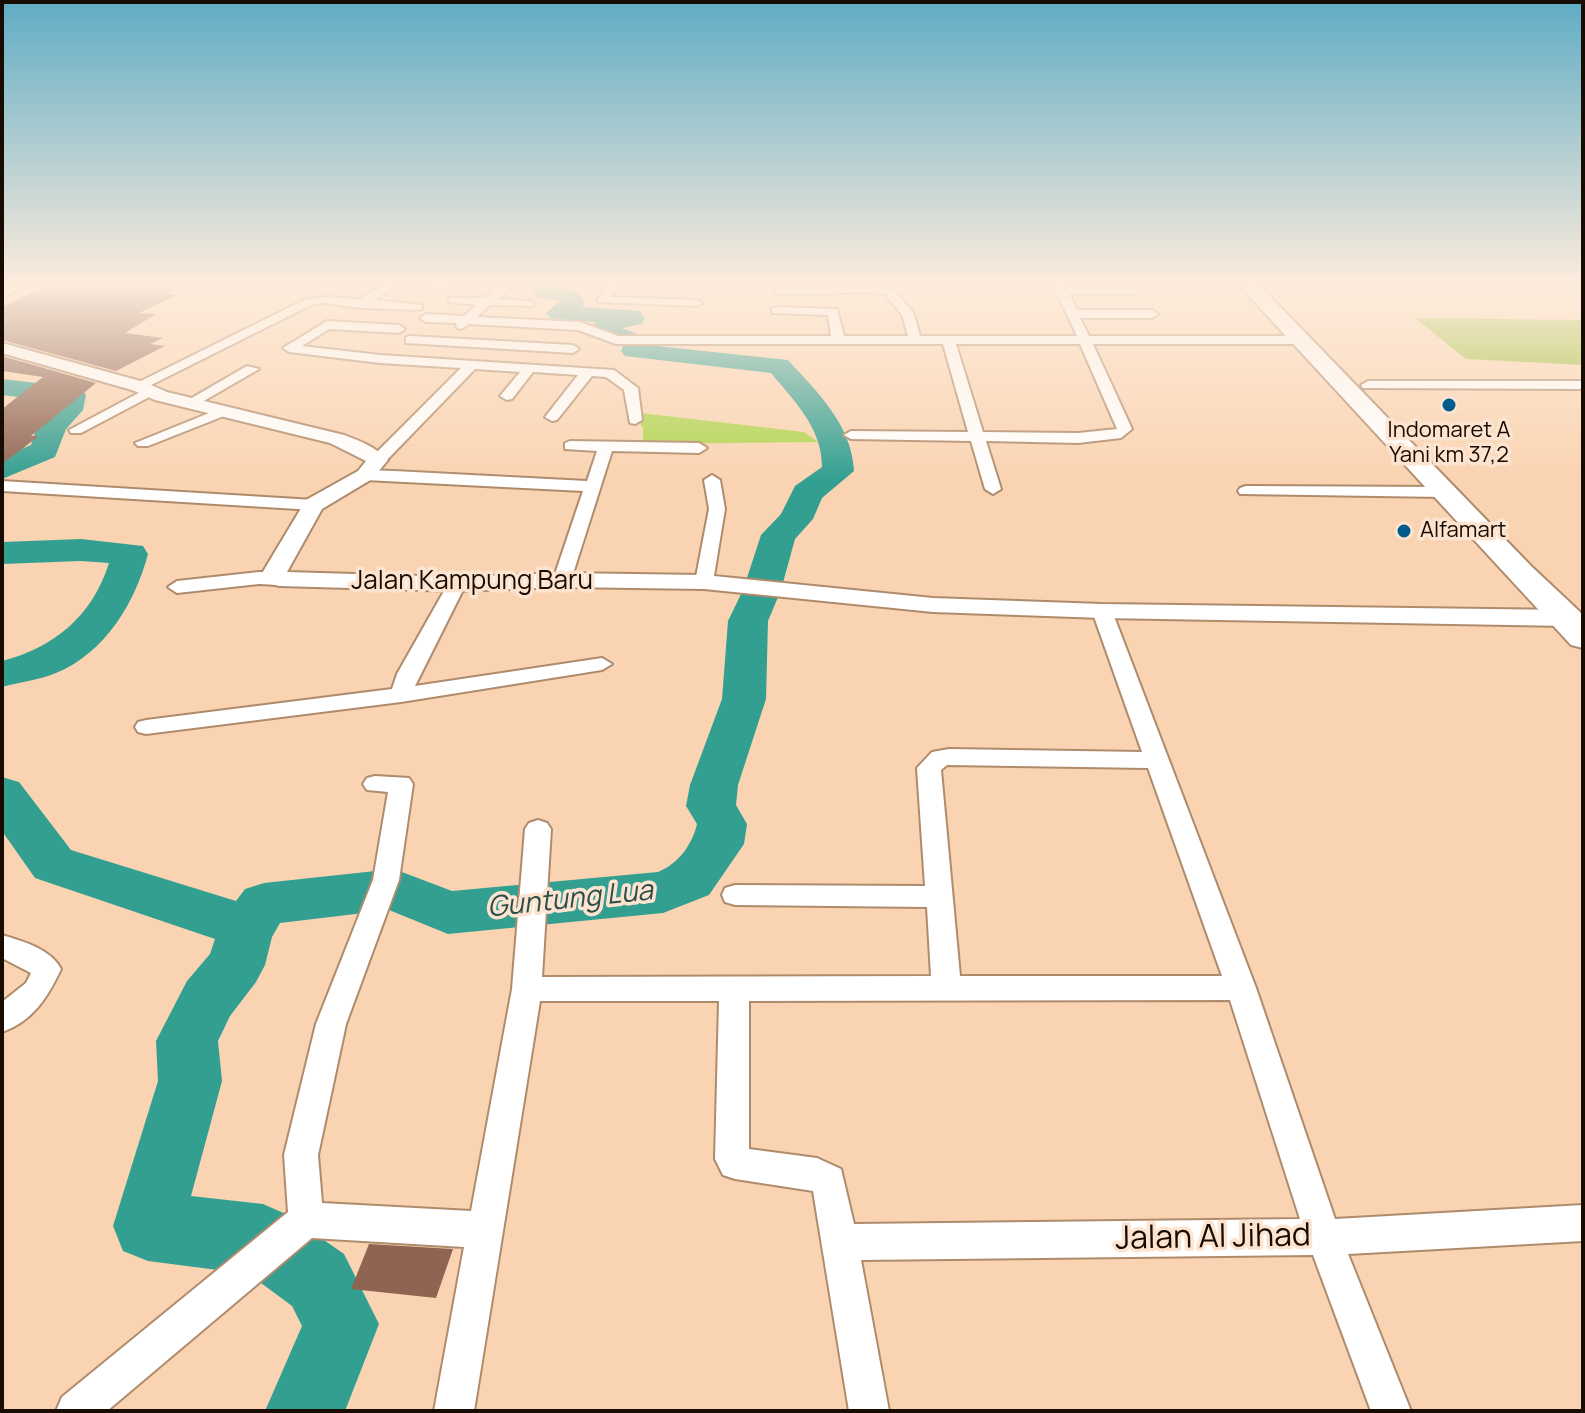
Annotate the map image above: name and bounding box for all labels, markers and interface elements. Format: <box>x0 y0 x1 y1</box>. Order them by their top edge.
marker: Indomaret A Yani km 37,2 <box>1440 396 1458 414</box>
place label: Indomaret A Yani km 37,2 <box>1388 418 1510 470</box>
place label: Alfamart <box>1420 518 1506 544</box>
marker: Alfamart <box>1395 522 1413 540</box>
street label: Jalan Kampung Baru <box>351 566 593 598</box>
water label: Guntung Lua <box>486 875 654 925</box>
street label: Jalan Al Jihad <box>1115 1217 1311 1259</box>

